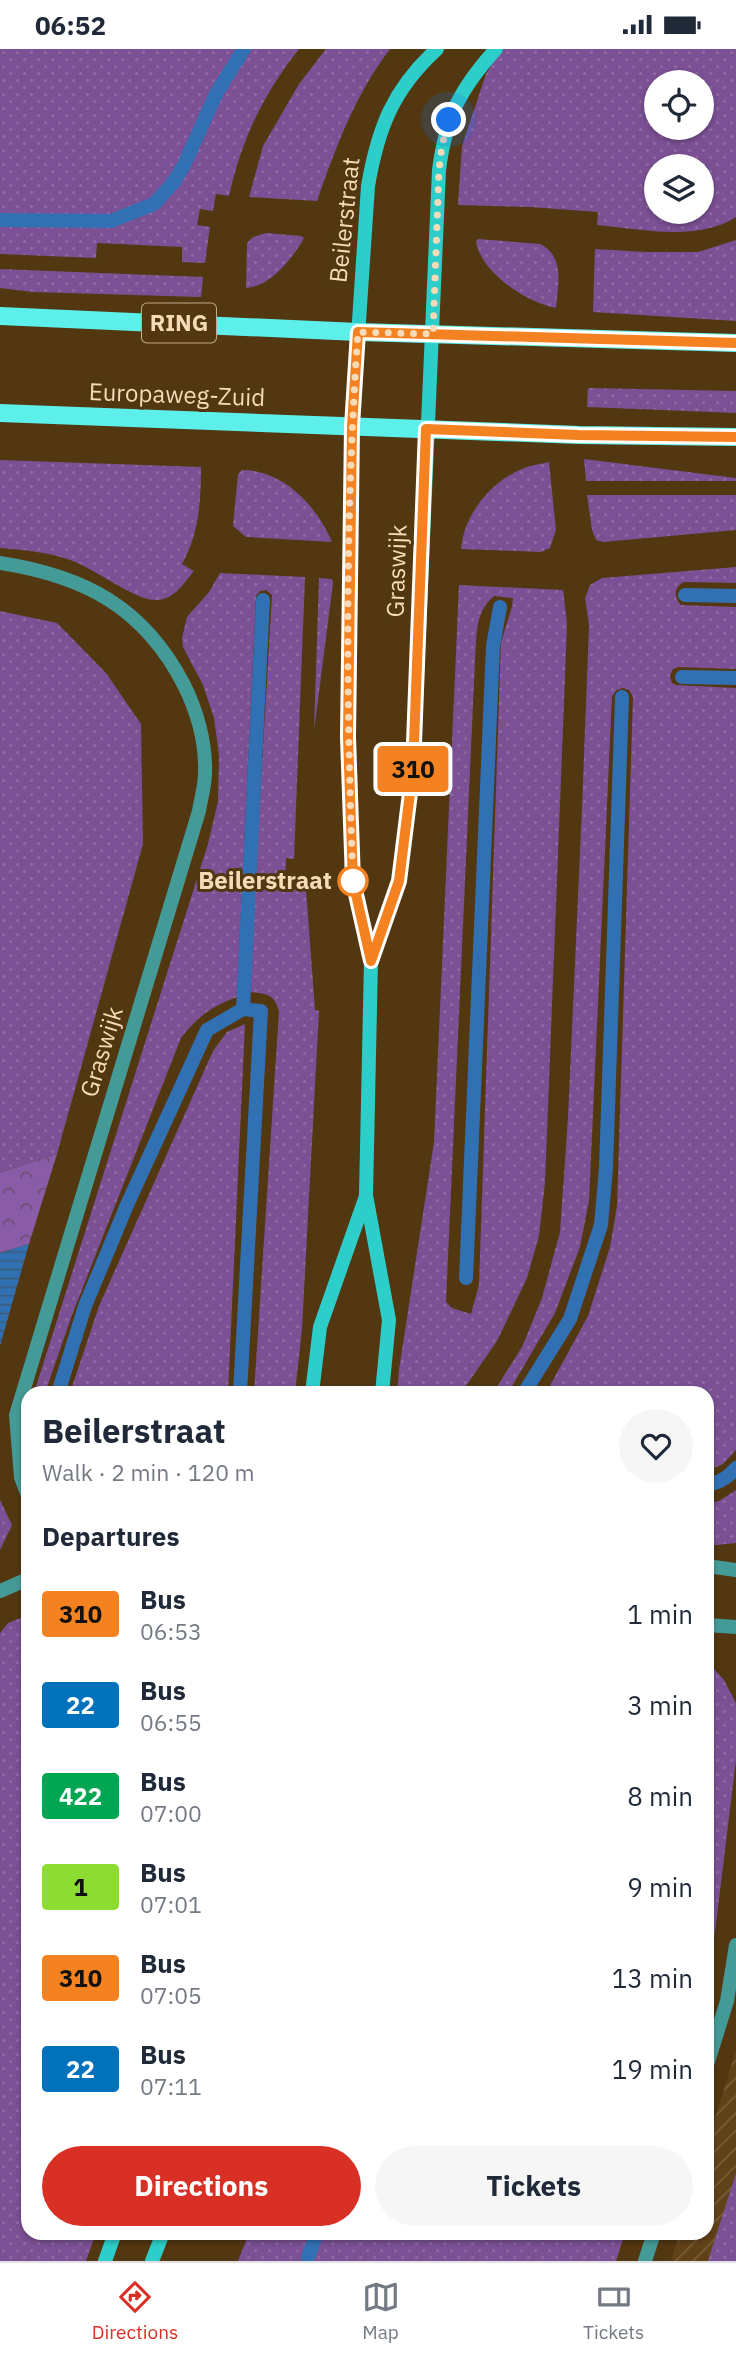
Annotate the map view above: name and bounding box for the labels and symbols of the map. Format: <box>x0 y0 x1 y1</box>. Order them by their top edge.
your location <box>431 102 466 137</box>
street label: Beilerstraat <box>322 156 367 284</box>
road number: RING <box>142 304 216 343</box>
street label: Europaweg-Zuid <box>88 375 266 413</box>
street label: Graswijk <box>378 524 414 618</box>
line badge: 310 <box>373 746 453 792</box>
place label: Beilerstraat <box>198 864 332 896</box>
marker: Beilerstraat <box>338 866 368 896</box>
street label: Graswijk <box>72 1002 130 1101</box>

